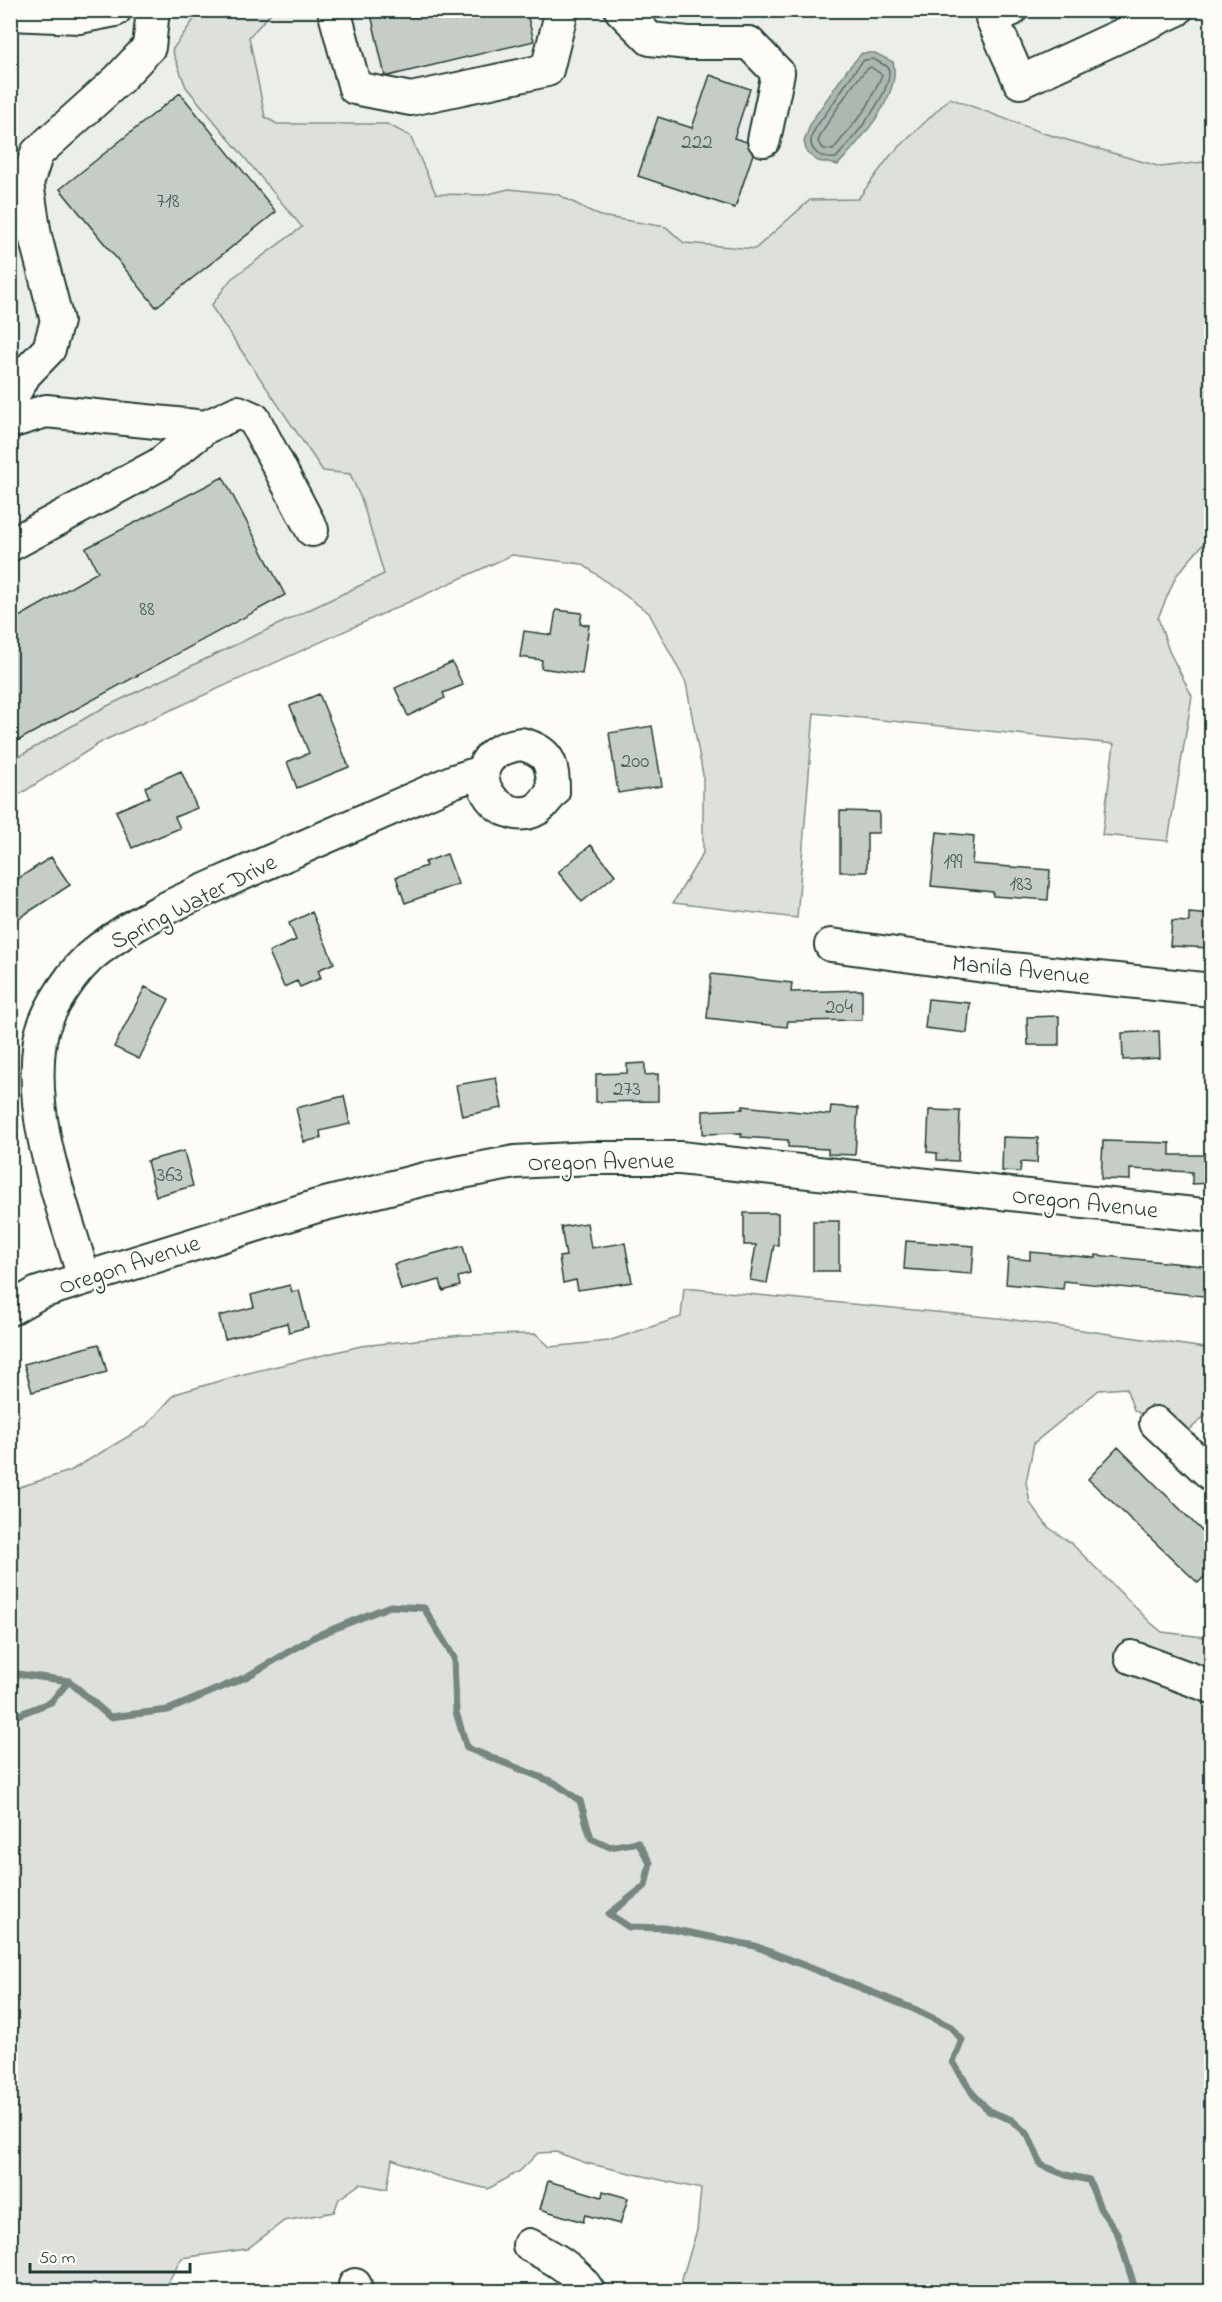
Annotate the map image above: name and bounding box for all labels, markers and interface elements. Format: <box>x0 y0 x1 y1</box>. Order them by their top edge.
house number: 222 <box>681 128 713 158</box>
house number: 718 <box>156 187 180 217</box>
house number: 88 <box>139 595 155 625</box>
house number: 200 <box>621 747 649 777</box>
street label: Spring Water Drive <box>105 846 284 960</box>
house number: 199 <box>943 848 963 878</box>
house number: 183 <box>1009 870 1033 900</box>
street label: Manila Avenue <box>950 947 1092 996</box>
house number: 204 <box>825 993 853 1023</box>
house number: 273 <box>613 1075 641 1105</box>
street label: Oregon Avenue <box>527 1145 675 1182</box>
house number: 363 <box>157 1161 183 1191</box>
street label: Oregon Avenue <box>1010 1179 1160 1230</box>
street label: Oregon Avenue <box>55 1227 205 1306</box>
scale bar <box>30 2236 190 2274</box>
text: 50 m <box>39 2246 76 2272</box>

